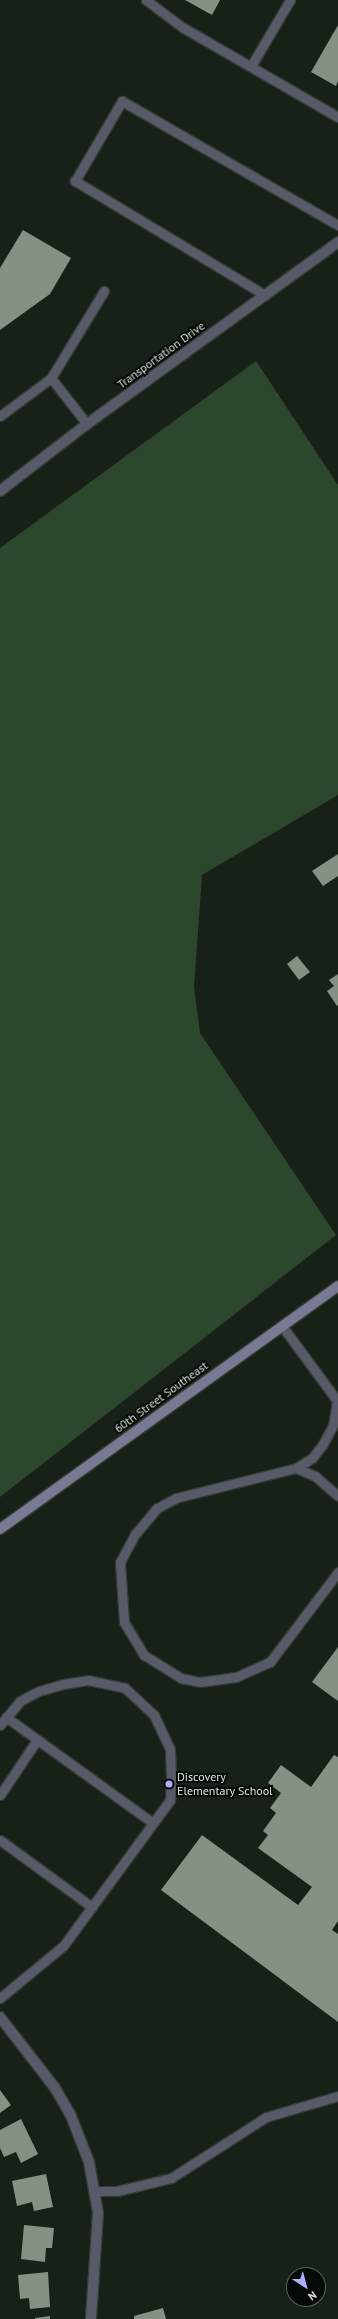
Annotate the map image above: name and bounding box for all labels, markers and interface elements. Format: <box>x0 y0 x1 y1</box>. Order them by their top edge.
street label: Transportation Drive <box>114 318 208 392</box>
street label: 60th Street Southeast <box>112 1358 210 1436</box>
place label: Discovery Elementary School <box>177 1770 273 1798</box>
marker: Discovery Elementary School <box>164 1779 174 1789</box>
north arrow <box>286 2267 326 2307</box>
text: N <box>305 2288 320 2304</box>

